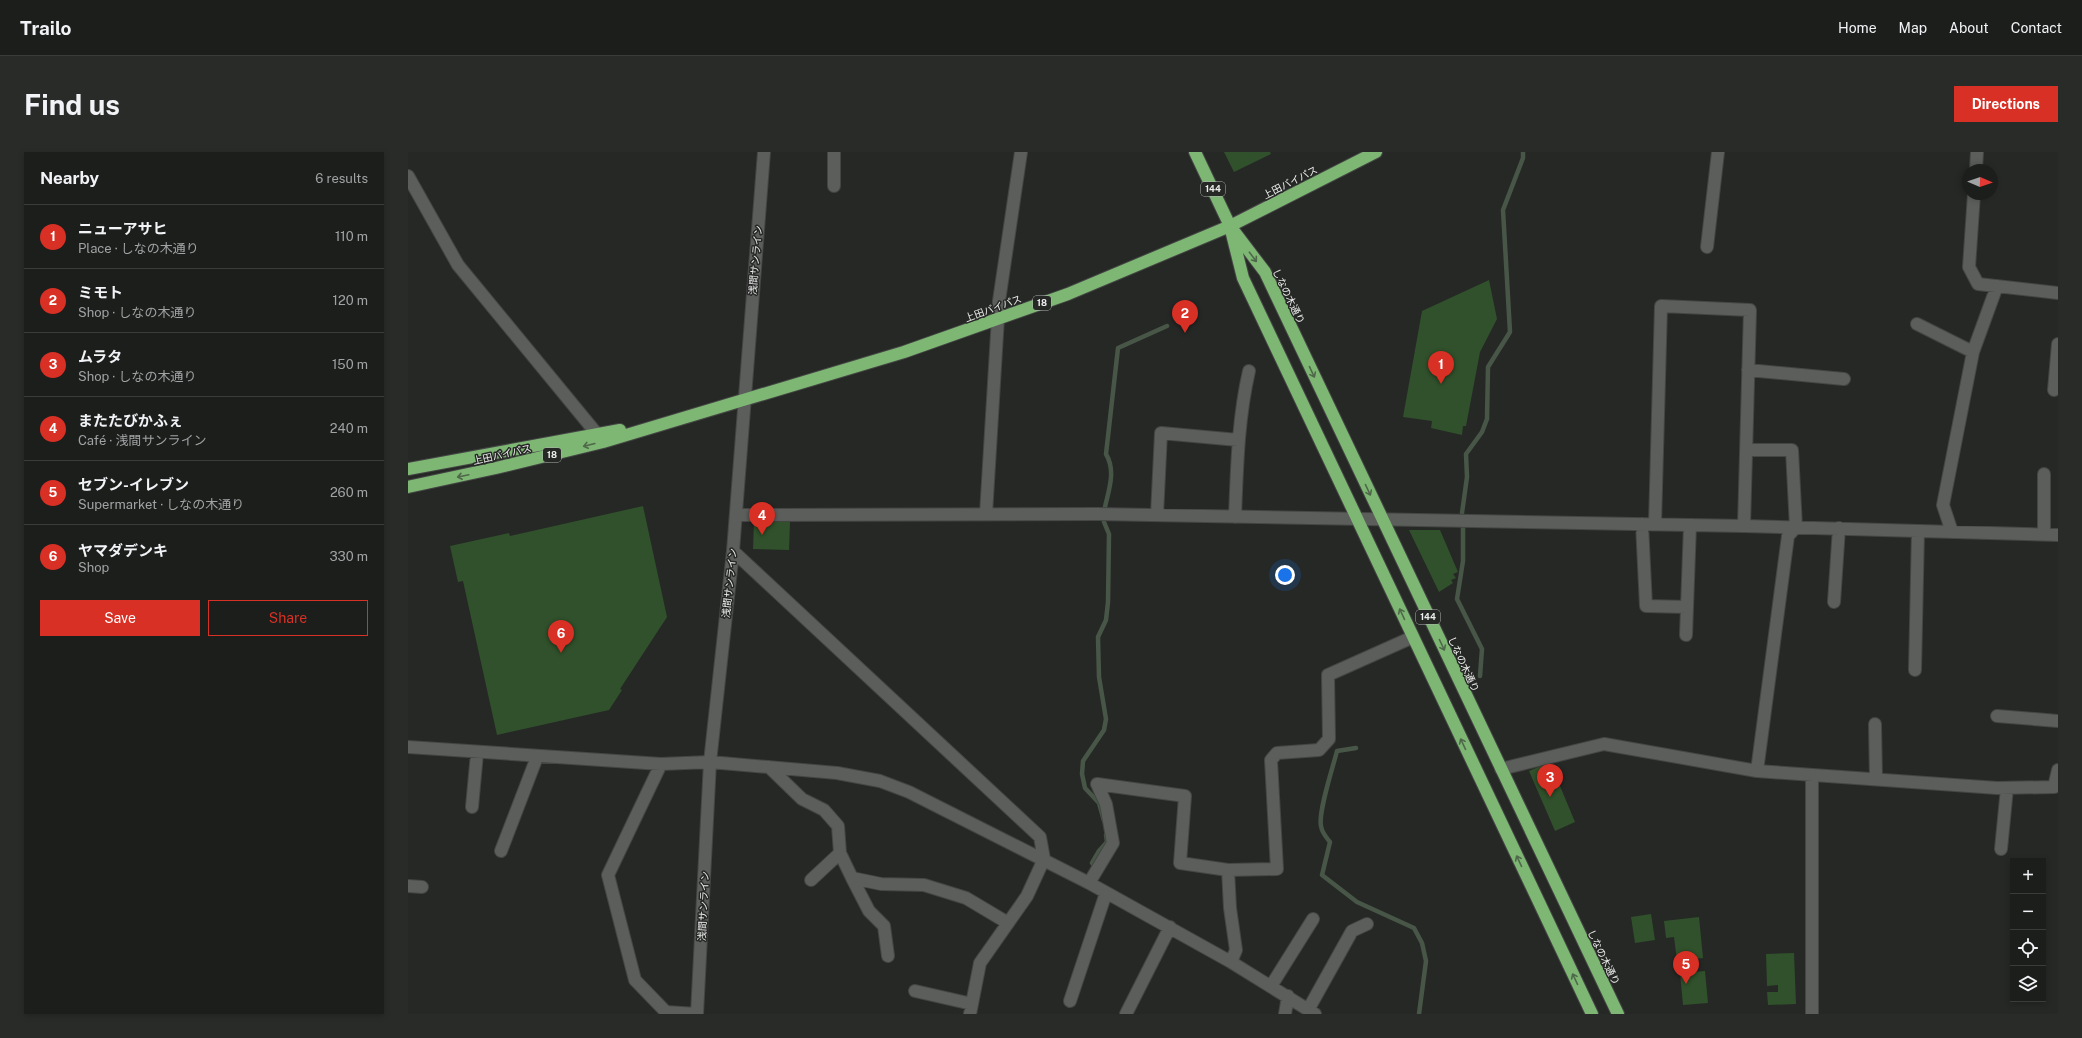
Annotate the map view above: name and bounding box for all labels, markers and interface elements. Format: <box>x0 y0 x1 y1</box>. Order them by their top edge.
text: Trailo <box>20 17 72 39</box>
text: Home <box>1838 20 1877 36</box>
text: Map <box>1899 20 1927 36</box>
text: About <box>1949 20 1989 36</box>
text: Contact <box>2011 20 2062 36</box>
button: Directions <box>1954 86 2058 122</box>
text: Find us <box>24 88 120 121</box>
street label: 上田バイパス <box>1261 163 1319 201</box>
north arrow <box>1962 164 1998 200</box>
text: Nearby <box>40 168 99 188</box>
text: 6 results <box>315 171 368 186</box>
road number: 144 <box>1201 182 1225 196</box>
text: ニューアサヒ <box>78 220 167 237</box>
street label: 浅間サンライン <box>746 225 764 295</box>
text: 1 <box>50 229 56 244</box>
text: 110 m <box>335 229 368 244</box>
text: Place · しなの木通り <box>78 241 199 256</box>
one-way arrow <box>1249 251 1258 262</box>
street label: しなの木通り <box>1270 266 1308 326</box>
text: ミモト <box>78 284 123 301</box>
street label: 上田バイパス <box>963 292 1023 324</box>
text: 2 <box>49 293 57 308</box>
text: 120 m <box>333 293 368 308</box>
road number: 18 <box>1033 296 1051 310</box>
pin: 2 <box>1172 300 1198 333</box>
text: Shop · しなの木通り <box>78 305 196 320</box>
text: ムラタ <box>78 348 122 365</box>
pin: 1 <box>1428 351 1454 384</box>
text: 3 <box>49 357 57 372</box>
text: 150 m <box>332 357 368 372</box>
one-way arrow <box>1309 366 1316 378</box>
text: Shop · しなの木通り <box>78 369 196 384</box>
text: またたびかふぇ <box>78 412 183 429</box>
text: 4 <box>49 421 57 436</box>
text: 240 m <box>330 421 368 436</box>
text: Café · 浅間サンライン <box>78 433 206 448</box>
street label: 上田バイパス <box>472 441 532 467</box>
one-way arrow <box>583 442 596 449</box>
road number: 18 <box>543 448 561 462</box>
one-way arrow <box>456 472 469 480</box>
text: セブン-イレブン <box>78 476 189 493</box>
one-way arrow <box>1365 484 1372 496</box>
text: 5 <box>49 485 57 500</box>
text: 260 m <box>330 485 368 500</box>
text: Supermarket · しなの木通り <box>78 497 244 512</box>
pin: 4 <box>749 502 775 535</box>
text: ヤマダデンキ <box>78 542 168 559</box>
street label: 浅間サンライン <box>719 548 739 618</box>
text: 6 <box>49 549 57 564</box>
text: 330 m <box>329 549 368 564</box>
text: Shop <box>78 560 109 575</box>
your location <box>1275 565 1295 585</box>
button: Save <box>40 600 200 636</box>
button: Share <box>208 600 368 636</box>
one-way arrow <box>1398 608 1405 620</box>
road number: 144 <box>1416 610 1440 624</box>
pin: 6 <box>548 620 574 653</box>
street label: しなの木通り <box>1446 634 1482 694</box>
one-way arrow <box>1439 639 1446 651</box>
one-way arrow <box>1459 738 1466 750</box>
pin: 3 <box>1537 764 1563 797</box>
one-way arrow <box>1515 856 1522 868</box>
map controls <box>2010 858 2046 1002</box>
button: + <box>2010 858 2046 894</box>
street label: 浅間サンライン <box>695 871 711 941</box>
button: − <box>2010 894 2046 930</box>
street label: しなの木通り <box>1585 927 1623 987</box>
button: locate <box>2010 930 2046 966</box>
pin: 5 <box>1673 951 1699 984</box>
button: layers <box>2010 966 2046 1002</box>
one-way arrow <box>1571 973 1578 985</box>

